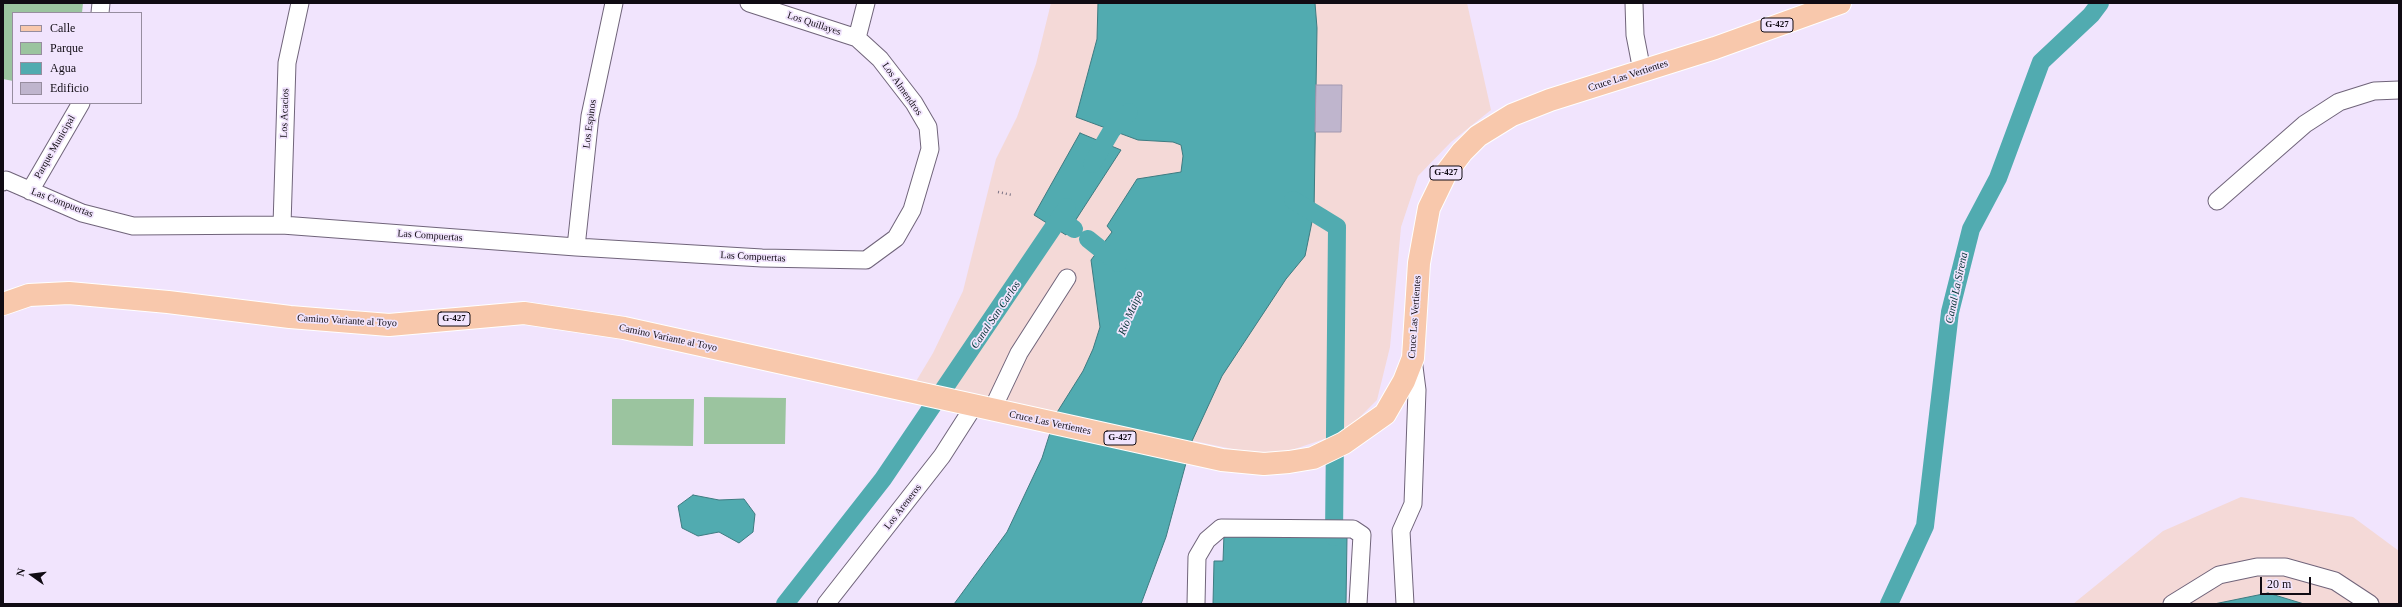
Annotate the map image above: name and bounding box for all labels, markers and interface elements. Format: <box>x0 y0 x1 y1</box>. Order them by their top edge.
street label: Los Quillayes <box>786 10 842 38</box>
legend <box>12 12 142 104</box>
road number: G-427 <box>1761 18 1793 32</box>
text: Calle <box>50 21 75 35</box>
text: Parque <box>50 41 83 55</box>
street label: Cruce Las Vertientes <box>1587 57 1669 95</box>
street label: Los Almendros <box>879 60 925 118</box>
text: Agua <box>50 61 76 75</box>
text: Edificio <box>50 81 89 95</box>
street label: Los Acacios <box>278 88 292 138</box>
street label: Los Espinos <box>581 99 599 149</box>
street label: Parque Municipal <box>32 113 78 181</box>
road number: G-427 <box>1430 166 1462 180</box>
street label: Las Compuertas <box>29 186 95 220</box>
street label: Las Compuertas <box>397 228 463 244</box>
street label: Las Compuertas <box>720 249 786 265</box>
water label: Canal La Sirena <box>1943 251 1971 325</box>
street label: Cruce Las Vertientes <box>1406 275 1424 359</box>
water label: Canal San Carlos <box>968 279 1024 351</box>
water label: Río Maipo <box>1116 289 1146 337</box>
street label: Camino Variante al Toyo <box>297 312 397 330</box>
road number: G-427 <box>438 312 470 326</box>
street label: Camino Variante al Toyo <box>618 322 718 354</box>
street label: Cruce Las Vertientes <box>1008 408 1092 438</box>
road number: G-427 <box>1104 431 1136 445</box>
street label: Los Areneros <box>882 482 924 532</box>
north arrow <box>12 555 52 595</box>
text: N <box>14 567 27 577</box>
scale bar <box>2262 569 2313 595</box>
text: 20 m <box>2267 577 2291 591</box>

